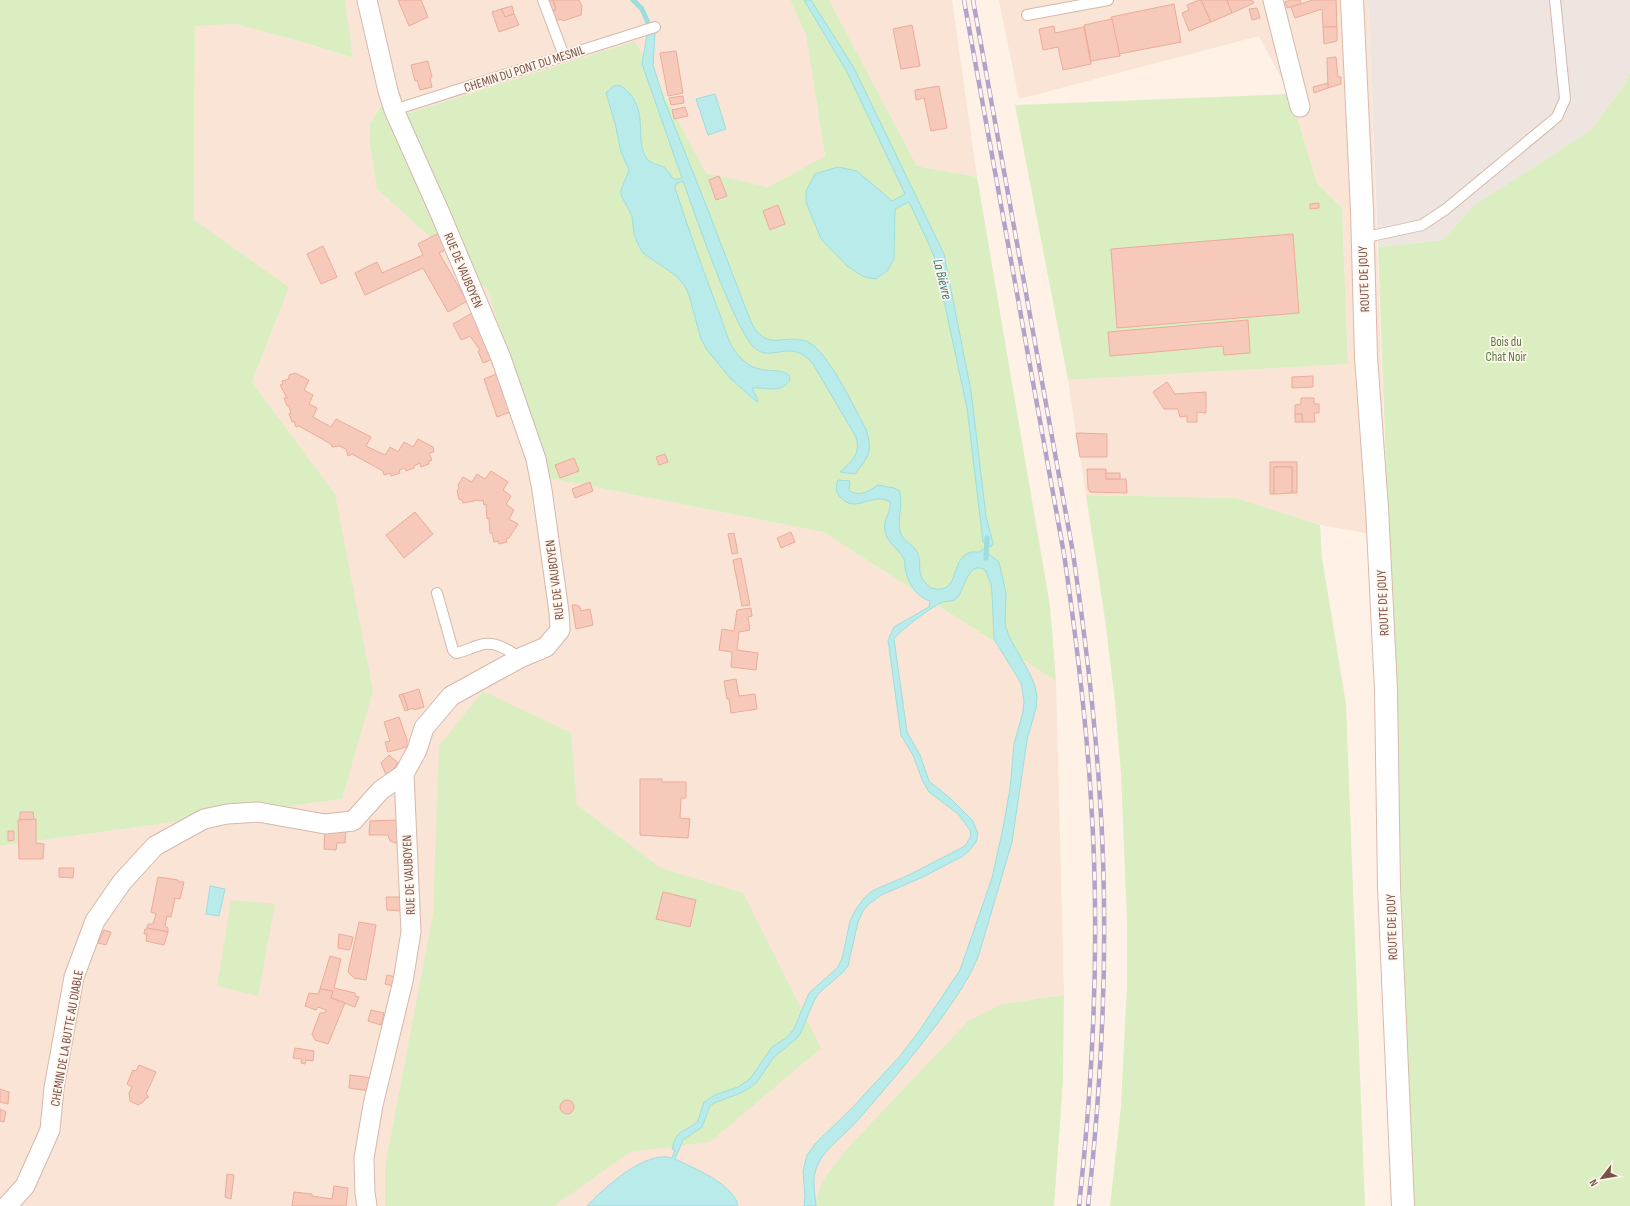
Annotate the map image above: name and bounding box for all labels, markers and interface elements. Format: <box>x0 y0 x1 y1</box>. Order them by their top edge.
street label: CHEMIN DU PONT DU MESNIL <box>462 42 587 96</box>
street label: RUE DE VAUBOYEN <box>440 230 486 311</box>
street label: ROUTE DE JOUY <box>1355 245 1373 312</box>
water label: La Bièvre <box>929 257 956 302</box>
park label: Bois du Chat Noir <box>1485 334 1527 365</box>
street label: RUE DE VAUBOYEN <box>542 539 568 621</box>
street label: ROUTE DE JOUY <box>1373 569 1393 636</box>
street label: RUE DE VAUBOYEN <box>399 834 419 915</box>
street label: ROUTE DE JOUY <box>1383 893 1401 960</box>
street label: CHEMIN DE LA BUTTE AU DIABLE <box>47 969 87 1108</box>
north arrow <box>1582 1158 1622 1198</box>
text: N <box>1587 1177 1601 1189</box>

